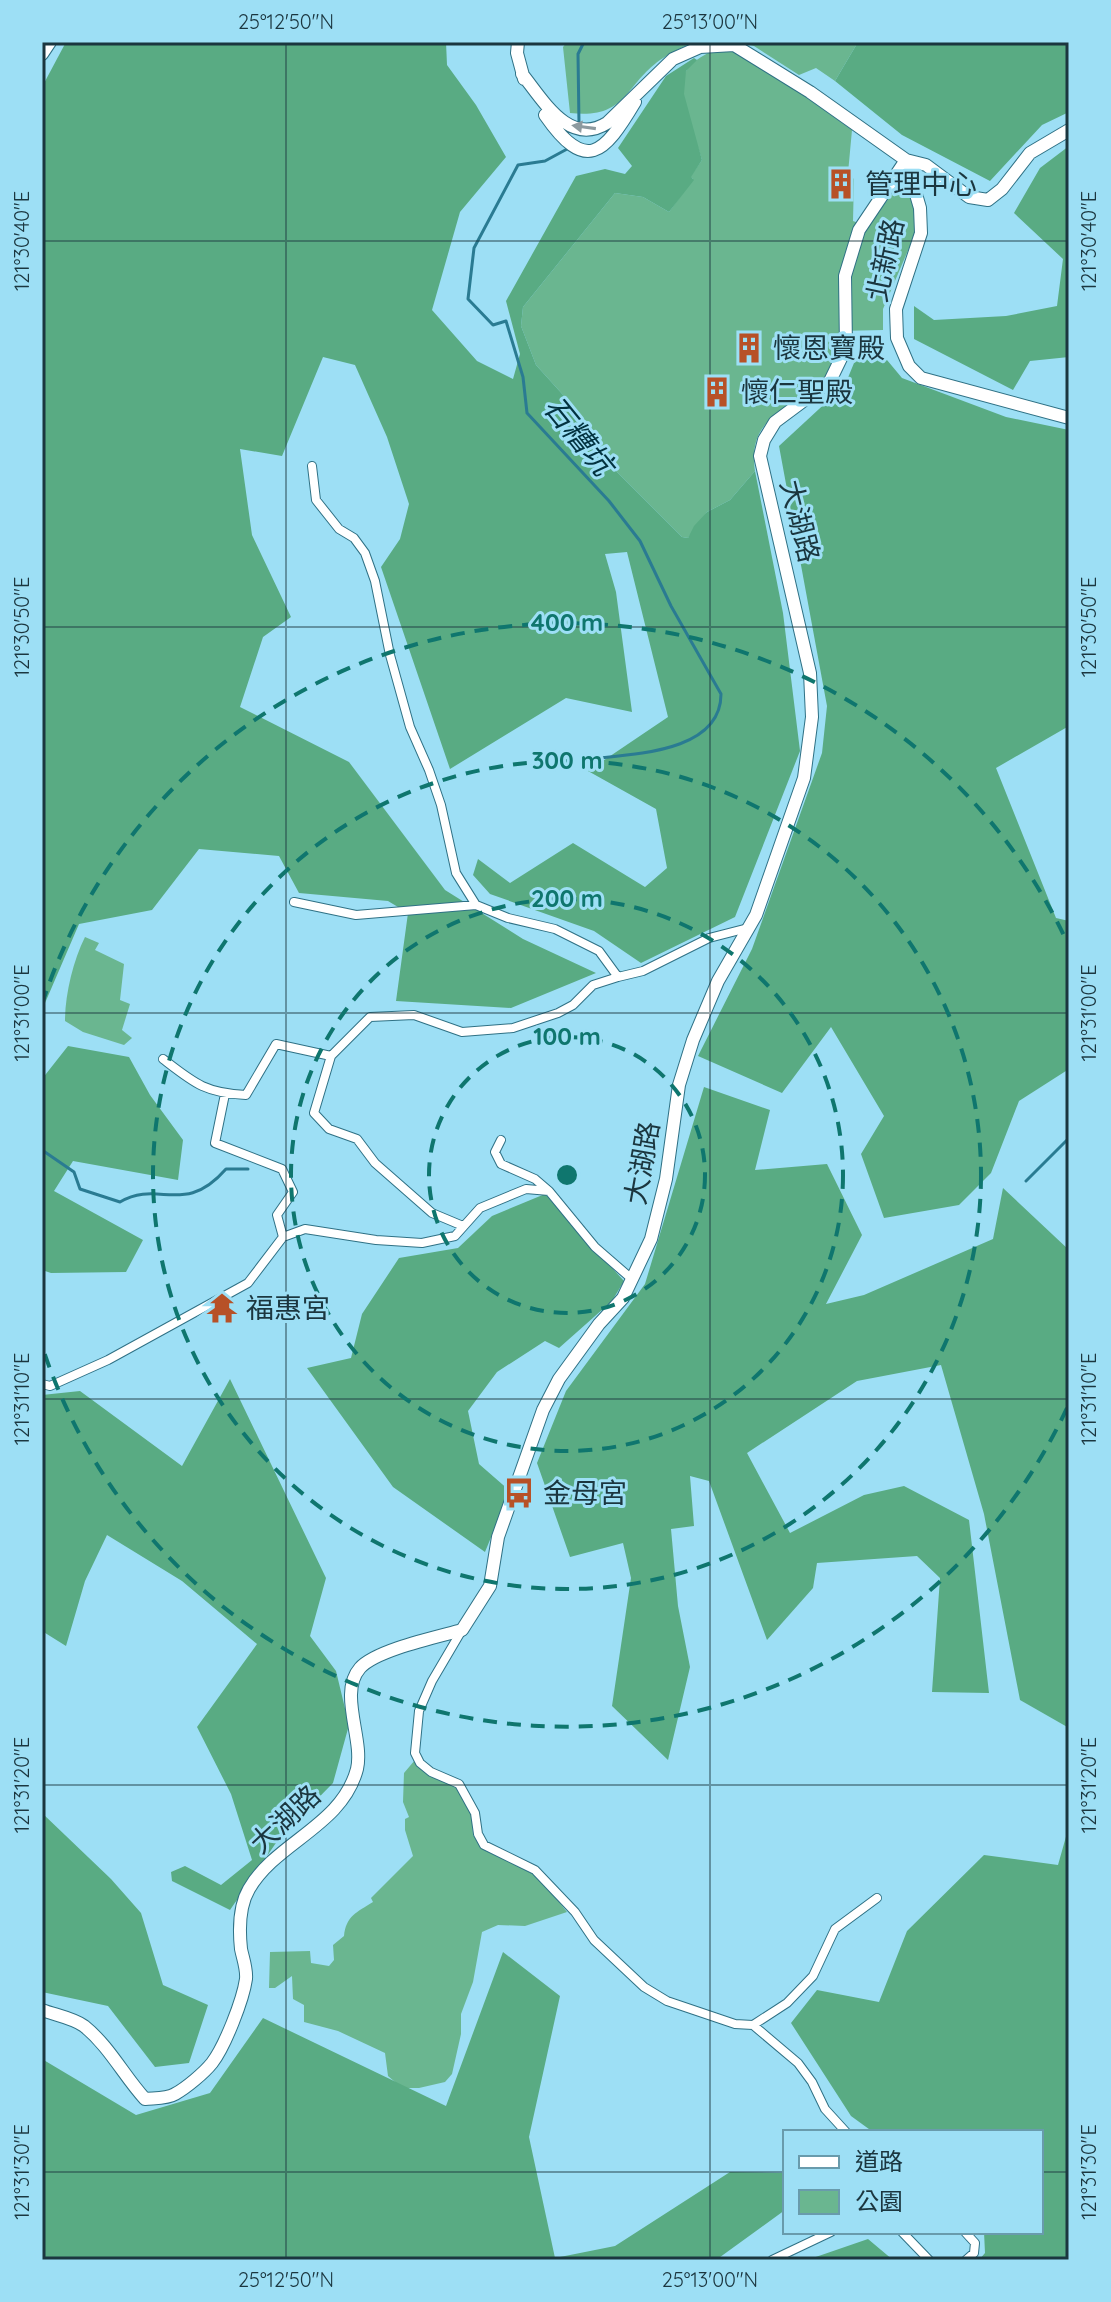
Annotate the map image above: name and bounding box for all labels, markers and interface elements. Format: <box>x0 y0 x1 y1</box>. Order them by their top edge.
text: 25°12'50"N <box>238 9 334 34</box>
text: 25°13'00"N <box>662 9 758 34</box>
one-way arrow <box>572 120 597 133</box>
place label: 管理中心 <box>865 166 977 201</box>
building icon: 管理中心 <box>824 167 858 201</box>
text: 121°30'40"E <box>9 191 34 291</box>
text: 121°30'40"E <box>1076 191 1101 291</box>
street label: 北新路 <box>859 215 910 305</box>
place label: 懷恩寶殿 <box>773 330 885 365</box>
building icon: 懷恩寶殿 <box>732 331 766 365</box>
place label: 懷仁聖殿 <box>741 374 853 409</box>
building icon: 懷仁聖殿 <box>700 375 734 409</box>
water label: 石糟坑 <box>536 388 624 485</box>
street label: 大湖路 <box>773 476 828 566</box>
text: 121°30'50"E <box>9 577 34 677</box>
text: 121°30'50"E <box>1076 577 1101 677</box>
text: 400 m <box>531 607 603 637</box>
text: 300 m <box>531 745 603 775</box>
text: 200 m <box>531 883 603 913</box>
text: 121°31'00"E <box>9 964 34 1062</box>
text: 121°31'00"E <box>1076 964 1101 1062</box>
text: 100 m <box>533 1021 601 1051</box>
street label: 大湖路 <box>617 1119 666 1207</box>
centre of rings <box>553 1161 581 1189</box>
place label: 福惠宮 <box>246 1290 330 1325</box>
temple icon: 福惠宮 <box>205 1291 239 1325</box>
text: 121°31'10"E <box>9 1353 34 1445</box>
text: 121°31'10"E <box>1076 1353 1101 1445</box>
place label: 金母宮 <box>543 1475 627 1510</box>
bus stop icon: 金母宮 <box>502 1476 536 1510</box>
text: 121°31'20"E <box>9 1737 34 1833</box>
text: 121°31'20"E <box>1076 1737 1101 1833</box>
street label: 大湖路 <box>242 1777 327 1860</box>
text: 121°31'30"E <box>9 2124 34 2220</box>
text: 121°31'30"E <box>1076 2124 1101 2220</box>
legend <box>783 2130 1043 2234</box>
text: 道路 <box>855 2146 903 2176</box>
text: 公園 <box>855 2186 903 2216</box>
text: 25°12'50"N <box>238 2267 334 2292</box>
text: 25°13'00"N <box>662 2267 758 2292</box>

